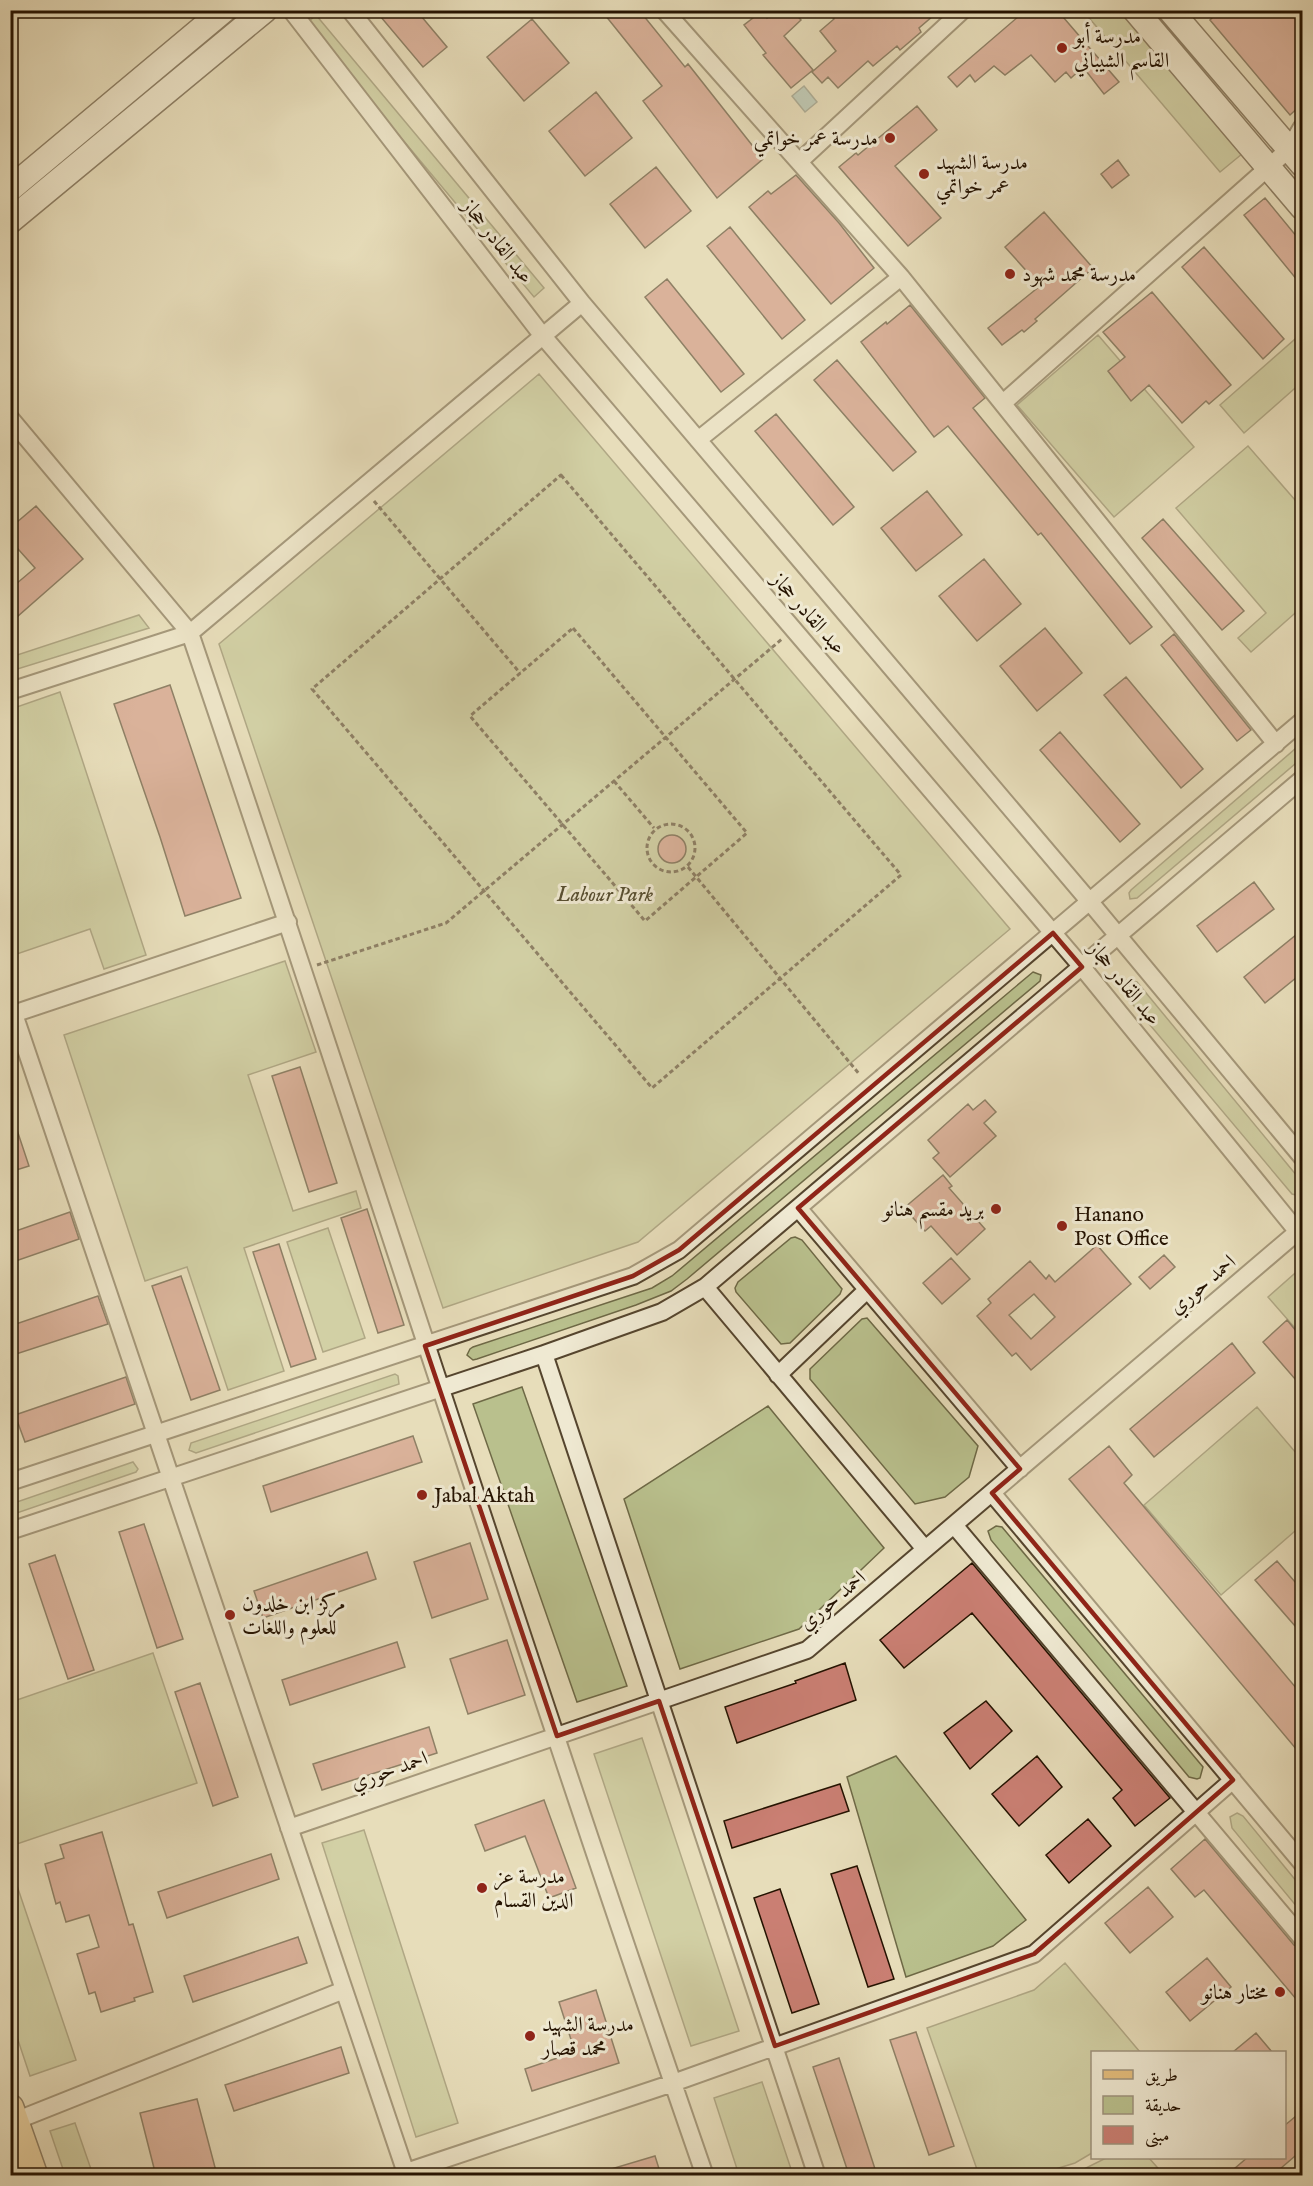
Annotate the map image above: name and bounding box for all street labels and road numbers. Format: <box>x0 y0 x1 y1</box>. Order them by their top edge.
street label: عبد القادر حجاز <box>454 192 539 290</box>
street label: عبد القادر حجاز <box>763 565 851 661</box>
street label: عبد القادر حجاز <box>1080 935 1166 1032</box>
street label: احمد حوري <box>1164 1249 1243 1322</box>
street label: احمد حوري <box>794 1565 873 1638</box>
street label: احمد حوري <box>347 1746 432 1798</box>

